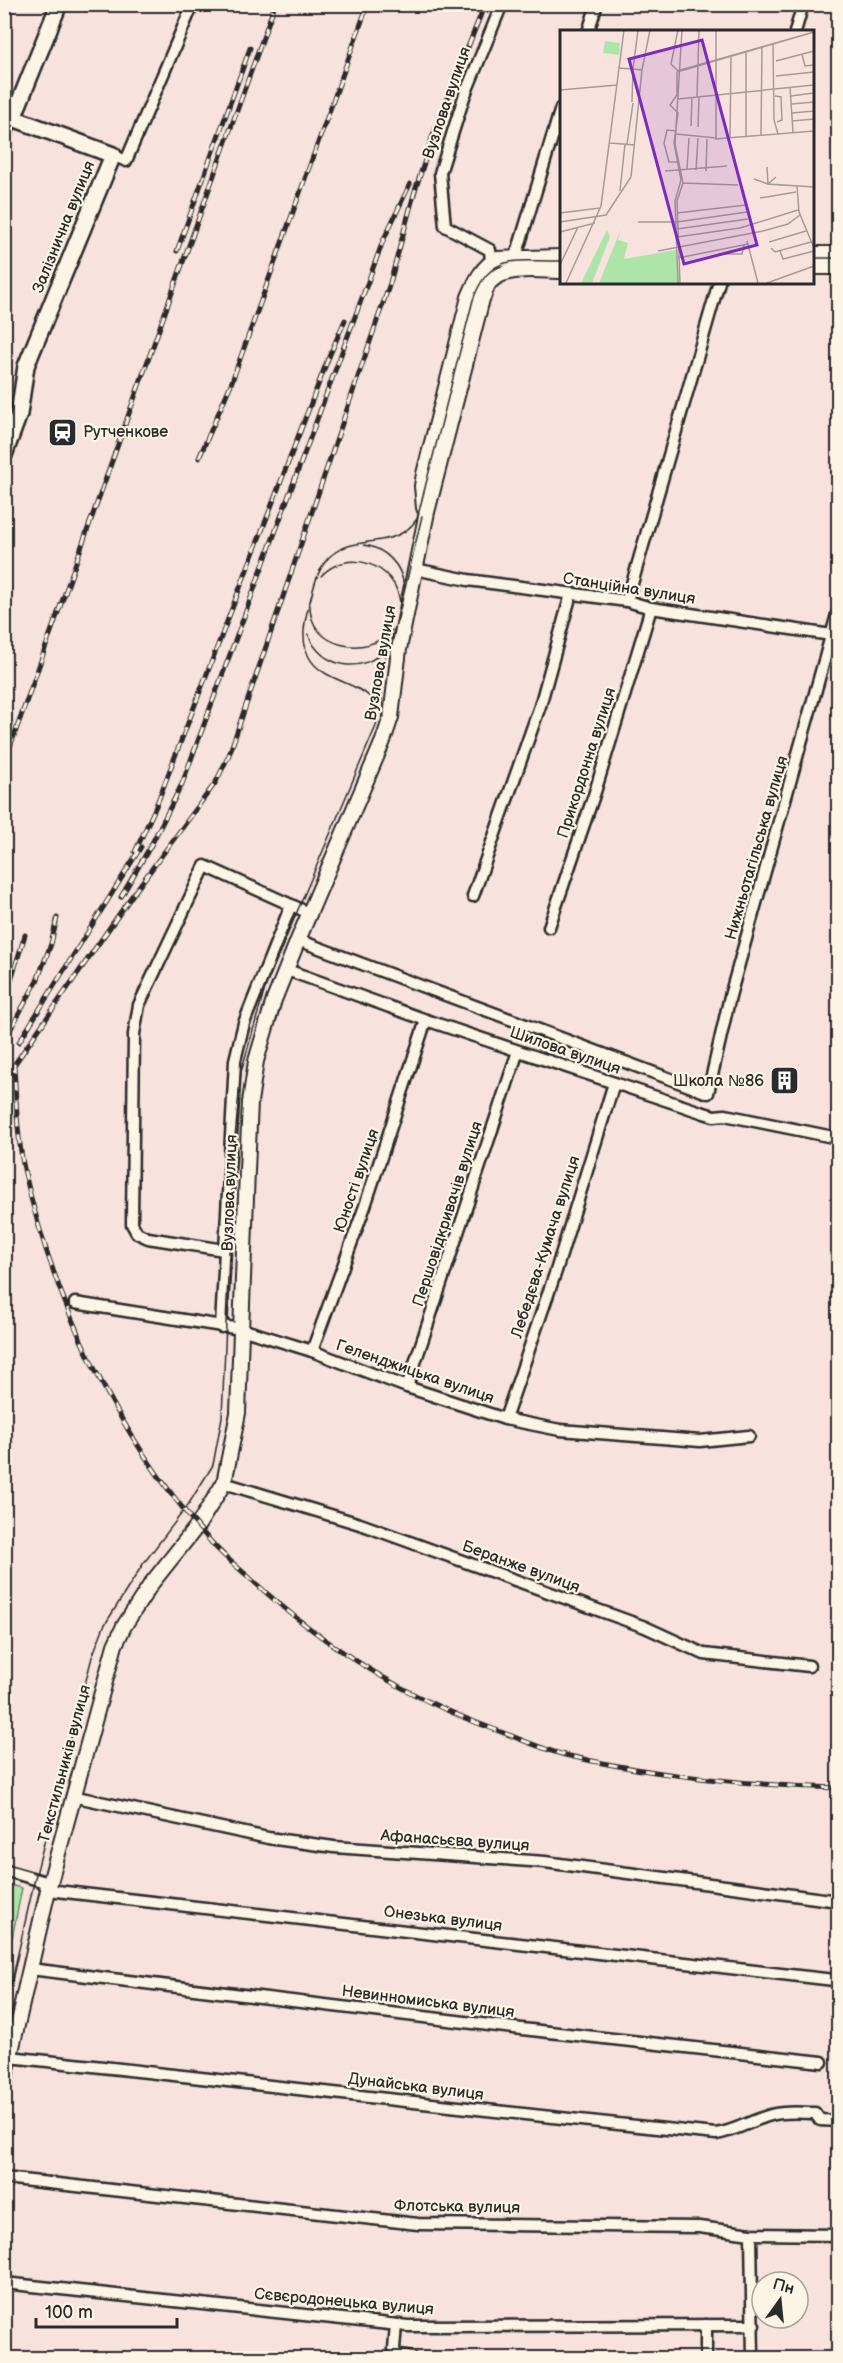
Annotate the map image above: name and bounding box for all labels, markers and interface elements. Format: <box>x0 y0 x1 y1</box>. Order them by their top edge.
inset map <box>560 30 813 284</box>
street label: Вузлова вулиця <box>419 45 475 161</box>
street label: Залізнична вулиця <box>29 158 99 296</box>
station icon: Рутченкове <box>46 416 78 448</box>
place label: Рутченкове <box>83 423 168 442</box>
street label: Станційна вулиця <box>561 569 697 609</box>
street label: Вузлова вулиця <box>361 604 401 722</box>
street label: Прикордонна вулиця <box>554 685 620 841</box>
street label: Нижньотагільська вулиця <box>722 754 792 942</box>
street label: Шилова вулиця <box>507 1023 623 1079</box>
building icon: Школа №86 <box>769 1065 801 1097</box>
place label: Школа №86 <box>673 1072 764 1091</box>
street label: Першовідкривачів вулиця <box>409 1119 487 1309</box>
street label: Юності вулиця <box>330 1126 384 1235</box>
street label: Вузлова вулиця <box>218 1134 242 1252</box>
street label: Лебедєва-Кумача вулиця <box>507 1153 584 1341</box>
street label: Геленджицька вулиця <box>333 1336 497 1408</box>
street label: Беранже вулиця <box>460 1537 583 1597</box>
street label: Текстильників вулиця <box>35 1683 95 1845</box>
street label: Афанасьєва вулиця <box>379 1826 530 1856</box>
street label: Онезька вулиця <box>383 1902 503 1936</box>
street label: Невинномиська вулиця <box>341 1982 516 2022</box>
street label: Дунайська вулиця <box>347 2069 485 2105</box>
street label: Флотська вулиця <box>394 2196 521 2218</box>
north arrow <box>750 2270 810 2330</box>
text: Пн <box>771 2275 796 2299</box>
street label: Сєвєродонецька вулиця <box>253 2285 435 2319</box>
scale bar <box>36 2291 177 2329</box>
text: 100 m <box>45 2302 93 2323</box>

